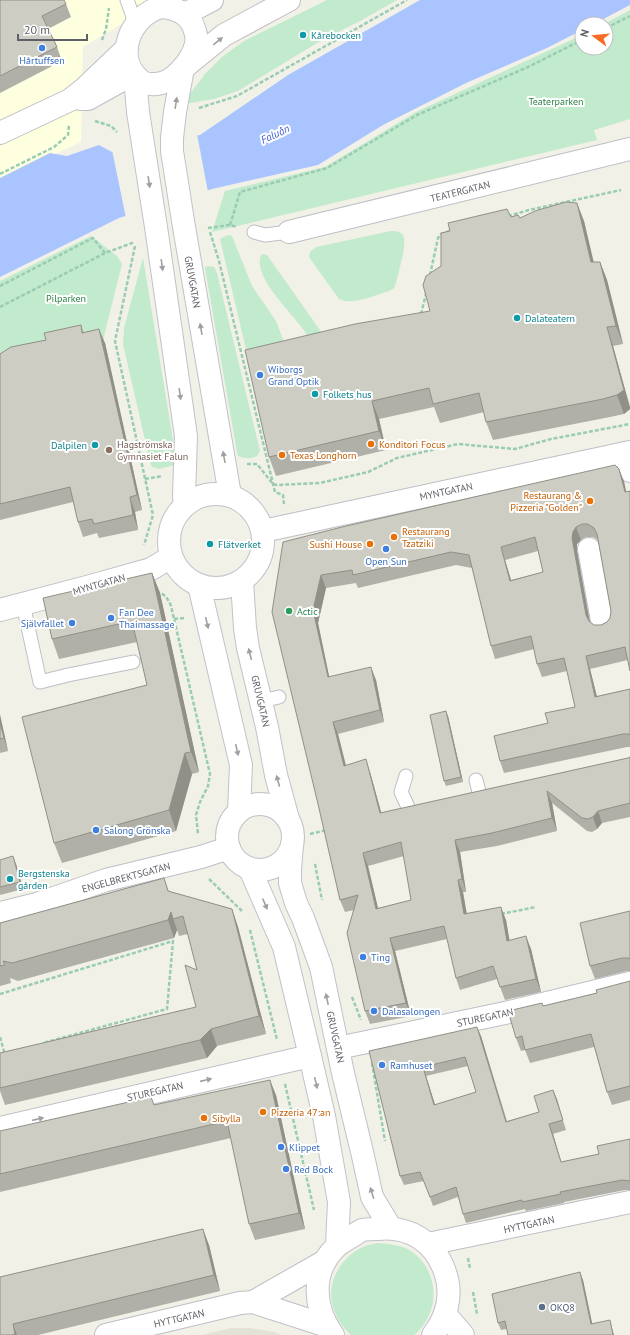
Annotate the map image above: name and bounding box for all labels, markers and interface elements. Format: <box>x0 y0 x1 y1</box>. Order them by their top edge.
scale bar <box>18 16 87 42</box>
north arrow <box>574 16 614 56</box>
text: 20 m <box>24 22 50 37</box>
text: N <box>577 28 592 39</box>
place label: Kårebocken <box>311 29 361 42</box>
marker: Kårebocken <box>298 30 308 40</box>
one-way arrow <box>212 36 223 45</box>
marker: Hårtuffsen <box>37 43 47 53</box>
place label: Hårtuffsen <box>19 54 65 67</box>
park label: Teaterparken <box>528 95 584 108</box>
one-way arrow <box>173 97 179 109</box>
water label: Faluån <box>258 121 292 147</box>
one-way arrow <box>146 176 152 188</box>
street label: TEATERGATAN <box>429 178 491 205</box>
street label: GRUVGATAN <box>182 255 203 309</box>
one-way arrow <box>159 259 165 271</box>
park label: Pilparken <box>46 292 86 305</box>
place label: Dalateatern <box>525 312 575 325</box>
marker: Dalateatern <box>512 313 522 323</box>
one-way arrow <box>198 322 204 335</box>
place label: Wiborgs Grand Optik <box>268 363 319 388</box>
marker: Wiborgs Grand Optik <box>255 370 265 380</box>
one-way arrow <box>177 388 183 400</box>
place label: Folkets hus <box>323 388 372 401</box>
marker: Folkets hus <box>310 389 320 399</box>
place label: Hagströmska Gymnasiet Falun <box>117 438 188 463</box>
place label: Konditori Focus <box>379 438 446 451</box>
place label: Dalpilen <box>51 439 87 452</box>
marker: Konditori Focus <box>366 439 376 449</box>
marker: Dalpilen <box>90 440 100 450</box>
marker: Hagströmska Gymnasiet Falun <box>104 445 114 455</box>
place label: Texas Longhorn <box>290 449 357 462</box>
one-way arrow <box>221 450 227 463</box>
marker: Texas Longhorn <box>277 450 287 460</box>
street label: MYNTGATAN <box>418 480 474 503</box>
place label: Restaurang & Pizzeria "Golden" <box>510 489 582 514</box>
marker: Restaurang & Pizzeria "Golden" <box>585 496 595 506</box>
place label: Restaurang Tzatziki <box>402 525 450 550</box>
marker: Restaurang Tzatziki <box>389 532 399 542</box>
place label: Flätverket <box>218 538 261 551</box>
place label: Sushi House <box>310 538 362 551</box>
marker: Flätverket <box>205 539 215 549</box>
marker: Sushi House <box>365 539 375 549</box>
marker: Open Sun <box>381 544 391 554</box>
place label: Open Sun <box>365 555 407 568</box>
street label: MYNTGATAN <box>71 571 127 598</box>
place label: Actic <box>297 605 318 618</box>
place label: Fan Dee Thaimassage <box>119 606 175 631</box>
marker: Actic <box>284 606 294 616</box>
marker: Fan Dee Thaimassage <box>106 613 116 623</box>
place label: Självfallet <box>21 617 65 630</box>
one-way arrow <box>205 617 211 630</box>
marker: Självfallet <box>67 618 77 628</box>
one-way arrow <box>247 648 253 660</box>
street label: GRUVGATAN <box>248 674 273 728</box>
one-way arrow <box>234 744 240 756</box>
one-way arrow <box>274 775 280 788</box>
place label: Salong Grönska <box>104 824 170 837</box>
marker: Salong Grönska <box>91 825 101 835</box>
street label: ENGELBREKTSGATAN <box>80 859 172 896</box>
place label: Bergstenska gården <box>18 867 70 892</box>
marker: Bergstenska gården <box>5 874 15 884</box>
one-way arrow <box>263 899 269 911</box>
place label: Ting <box>371 951 390 964</box>
marker: Ting <box>358 952 368 962</box>
one-way arrow <box>324 992 330 1005</box>
place label: Dalasalongen <box>382 1005 440 1018</box>
street label: STUREGATAN <box>456 1005 515 1030</box>
marker: Dalasalongen <box>369 1006 379 1016</box>
street label: GRUVGATAN <box>324 1010 347 1064</box>
place label: Ramhuset <box>390 1059 433 1072</box>
marker: Ramhuset <box>377 1060 387 1070</box>
one-way arrow <box>199 1076 212 1082</box>
one-way arrow <box>314 1077 320 1089</box>
street label: STUREGATAN <box>126 1079 185 1104</box>
place label: Pizzeria 47:an <box>271 1106 330 1119</box>
marker: Pizzeria 47:an <box>258 1107 268 1117</box>
place label: Sibylla <box>212 1112 241 1125</box>
marker: Sibylla <box>199 1113 209 1123</box>
one-way arrow <box>32 1115 44 1121</box>
place label: Klippet <box>289 1141 321 1154</box>
marker: Klippet <box>276 1142 286 1152</box>
place label: Red Bock <box>294 1163 333 1176</box>
marker: Red Bock <box>281 1164 291 1174</box>
one-way arrow <box>368 1187 374 1200</box>
street label: HYTTGATAN <box>502 1213 556 1236</box>
place label: OKQ8 <box>550 1301 575 1314</box>
marker: OKQ8 <box>537 1302 547 1312</box>
street label: HYTTGATAN <box>152 1306 206 1331</box>

